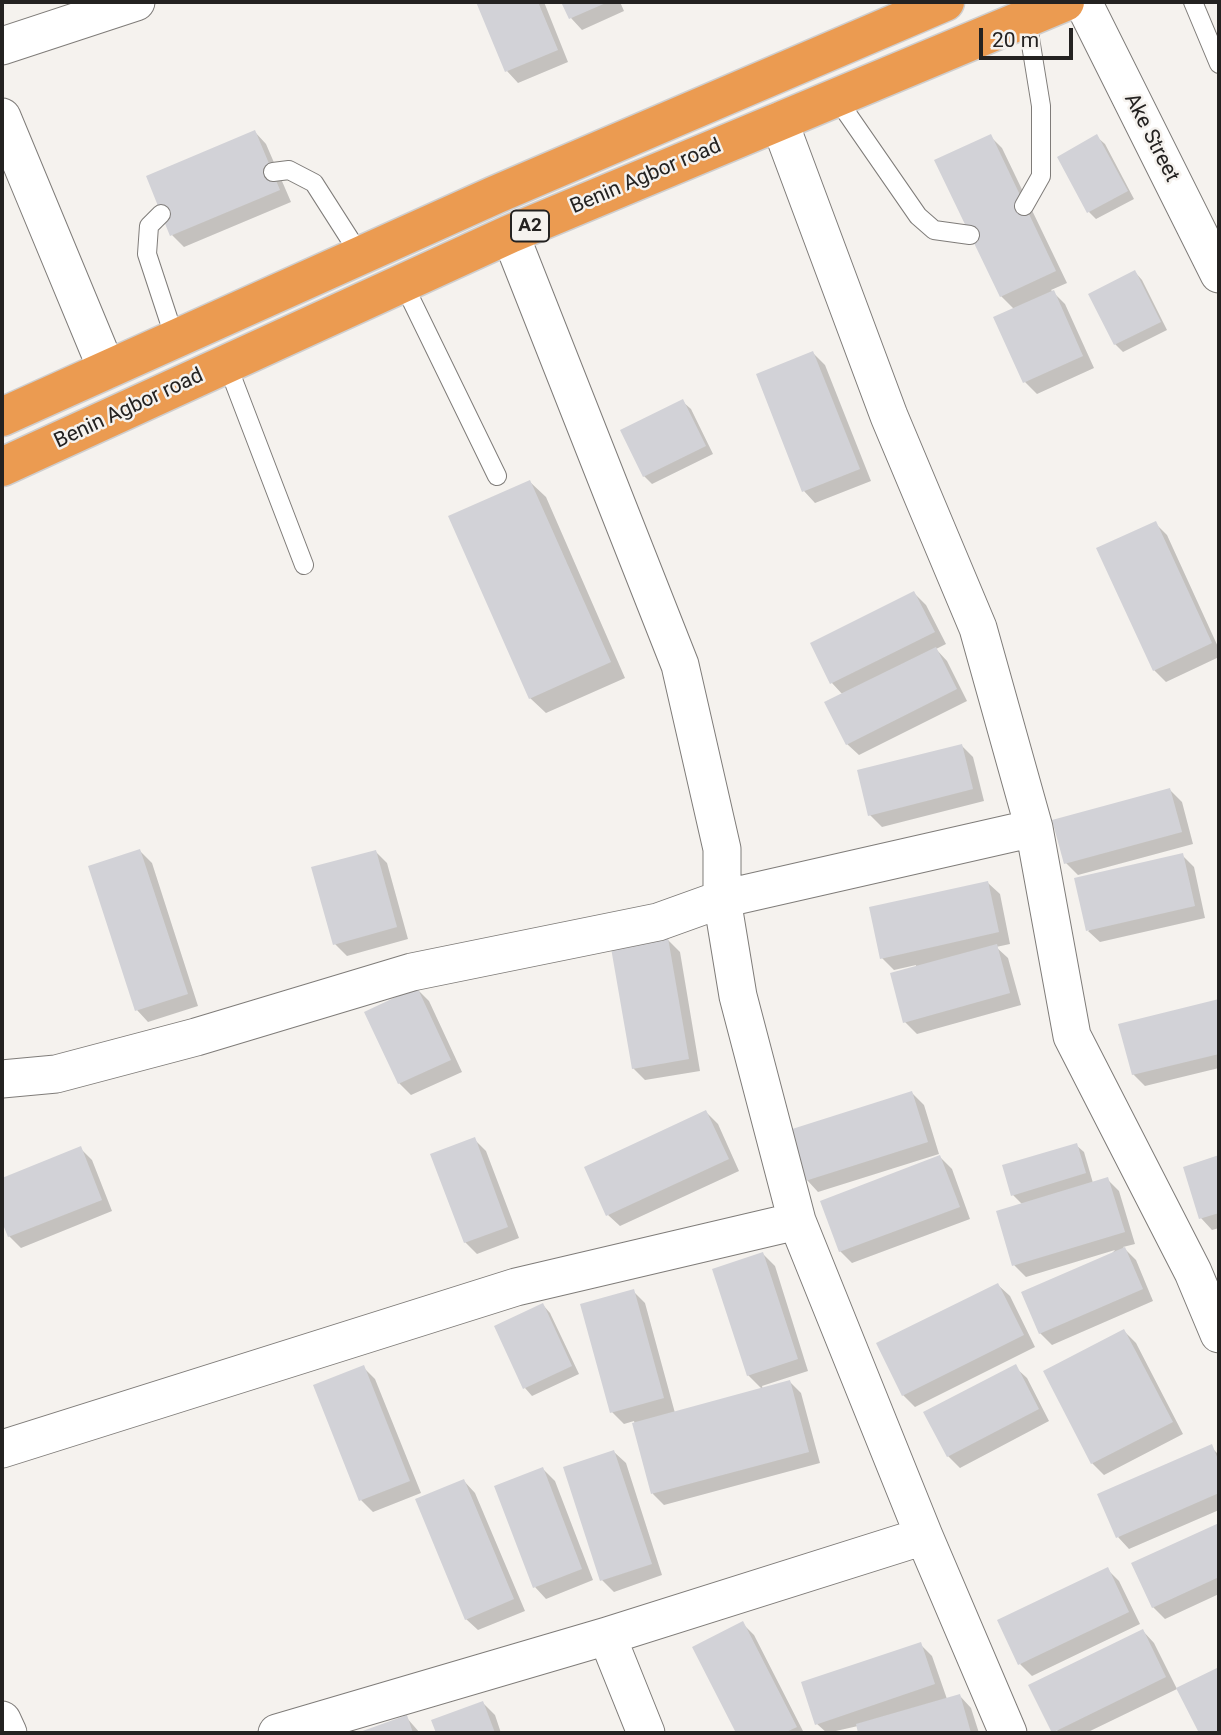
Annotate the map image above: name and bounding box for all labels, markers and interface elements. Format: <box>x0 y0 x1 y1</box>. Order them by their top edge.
scale bar <box>983 14 1078 58</box>
text: 20 m <box>992 28 1039 52</box>
street label: Ake Street <box>1118 90 1184 186</box>
street label: Benin Agbor road <box>567 134 725 220</box>
road number: A2 <box>511 210 549 242</box>
street label: Benin Agbor road <box>51 363 207 455</box>

